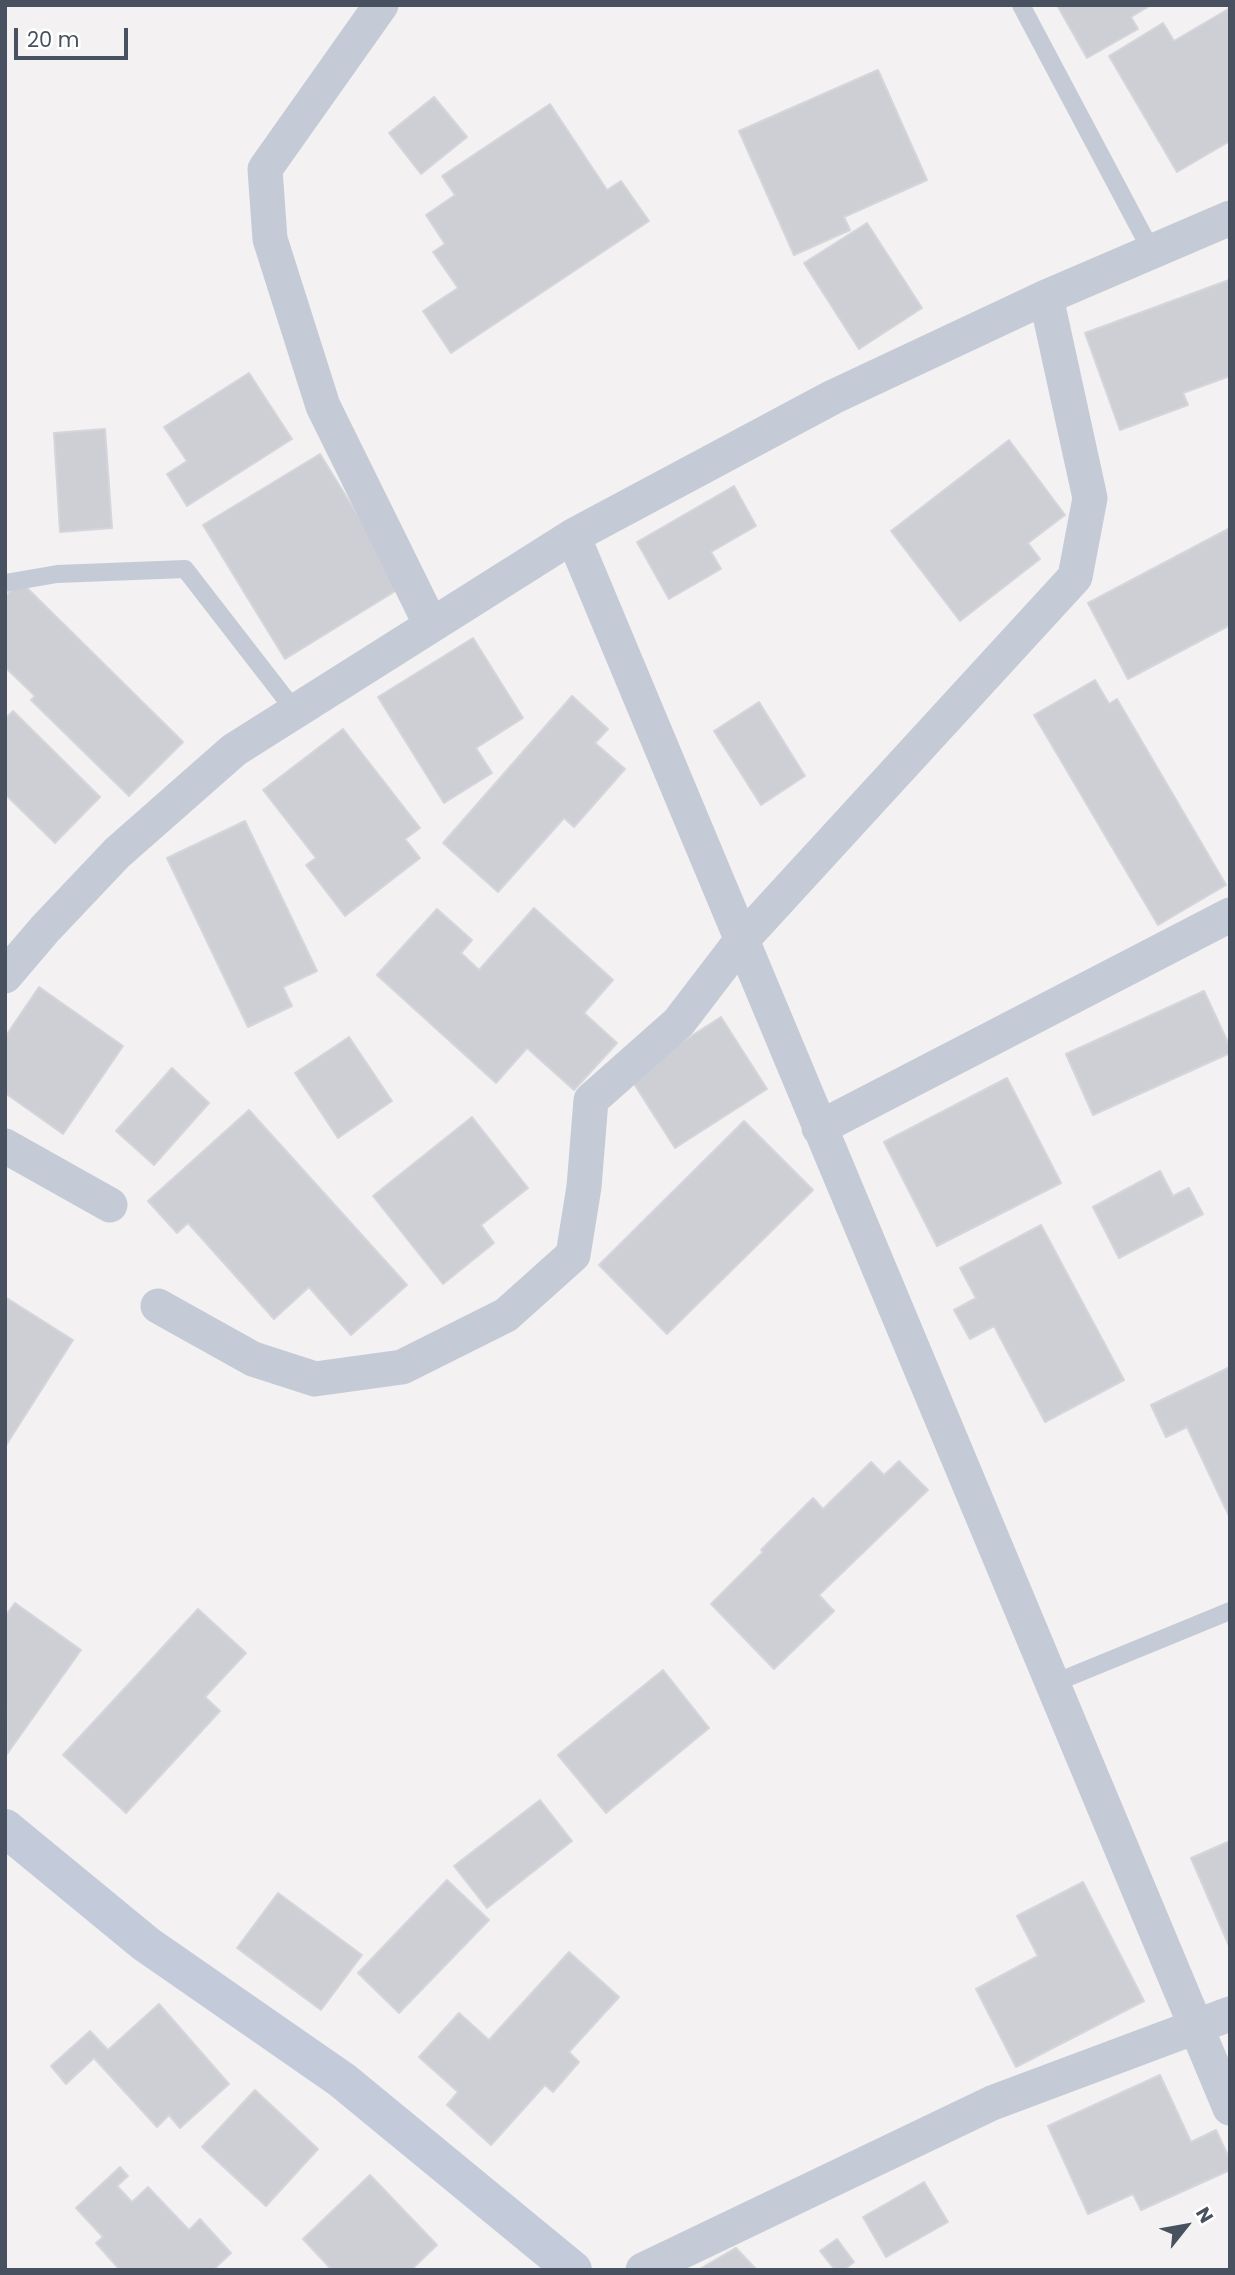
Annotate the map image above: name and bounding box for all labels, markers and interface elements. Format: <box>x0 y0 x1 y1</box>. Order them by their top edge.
scale bar <box>18 14 131 58</box>
text: 20 m <box>27 25 80 54</box>
north arrow <box>1151 2191 1221 2261</box>
text: N <box>1189 2202 1220 2228</box>

